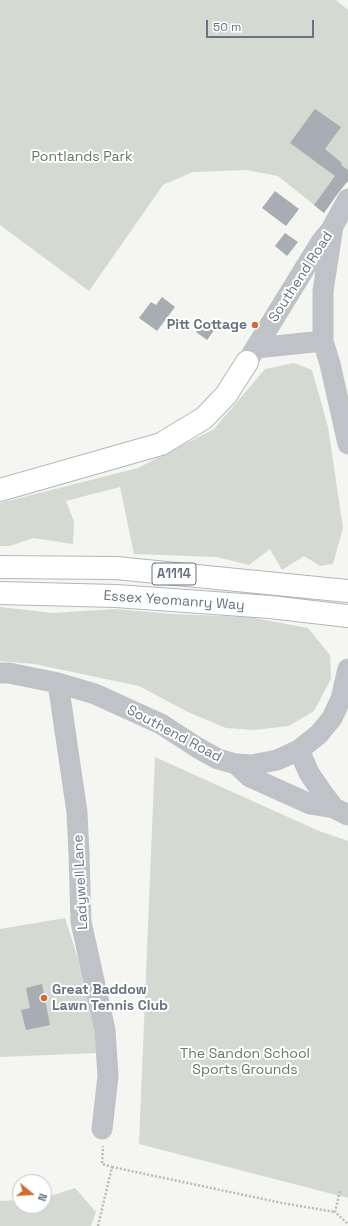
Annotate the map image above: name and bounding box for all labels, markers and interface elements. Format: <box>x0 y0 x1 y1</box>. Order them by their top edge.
scale bar <box>208 12 316 38</box>
text: 50 m <box>213 19 241 35</box>
park label: Pontlands Park <box>32 149 132 165</box>
street label: Southend Road <box>265 229 337 325</box>
place label: Pitt Cottage <box>167 317 247 333</box>
marker: Pitt Cottage <box>250 320 260 330</box>
road number: A1114 <box>152 563 196 585</box>
street label: Essex Yeomanry Way <box>103 588 245 614</box>
street label: Southend Road <box>124 702 224 766</box>
street label: Ladywell Lane <box>70 834 92 930</box>
place label: Great Baddow Lawn Tennis Club <box>52 982 168 1014</box>
marker: Great Baddow Lawn Tennis Club <box>39 993 49 1003</box>
park label: The Sandon School Sports Grounds <box>180 1046 310 1078</box>
north arrow <box>12 1174 52 1214</box>
text: N <box>35 1192 50 1203</box>

